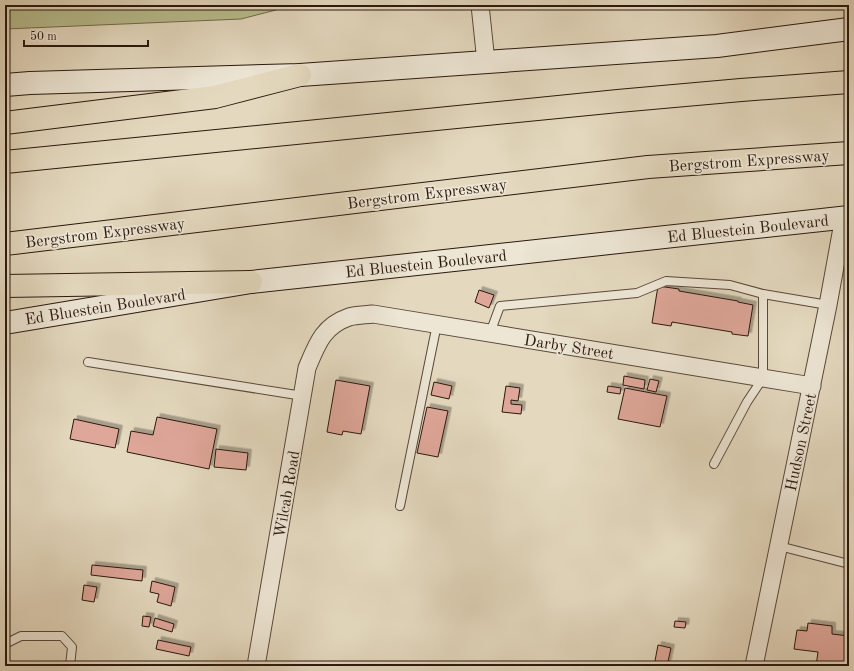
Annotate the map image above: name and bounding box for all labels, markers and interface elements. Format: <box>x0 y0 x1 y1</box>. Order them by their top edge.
scale bar <box>24 22 148 48</box>
text: 50 m <box>30 30 57 43</box>
street label: Bergstrom Expressway <box>668 148 831 176</box>
street label: Bergstrom Expressway <box>346 177 509 213</box>
street label: Ed Bluestein Boulevard <box>667 214 830 246</box>
street label: Bergstrom Expressway <box>24 216 187 252</box>
street label: Ed Bluestein Boulevard <box>345 249 508 281</box>
street label: Ed Bluestein Boulevard <box>24 287 187 329</box>
street label: Darby Street <box>523 333 615 363</box>
street label: Hudson Street <box>784 392 820 493</box>
street label: Wilcab Road <box>272 450 304 539</box>

